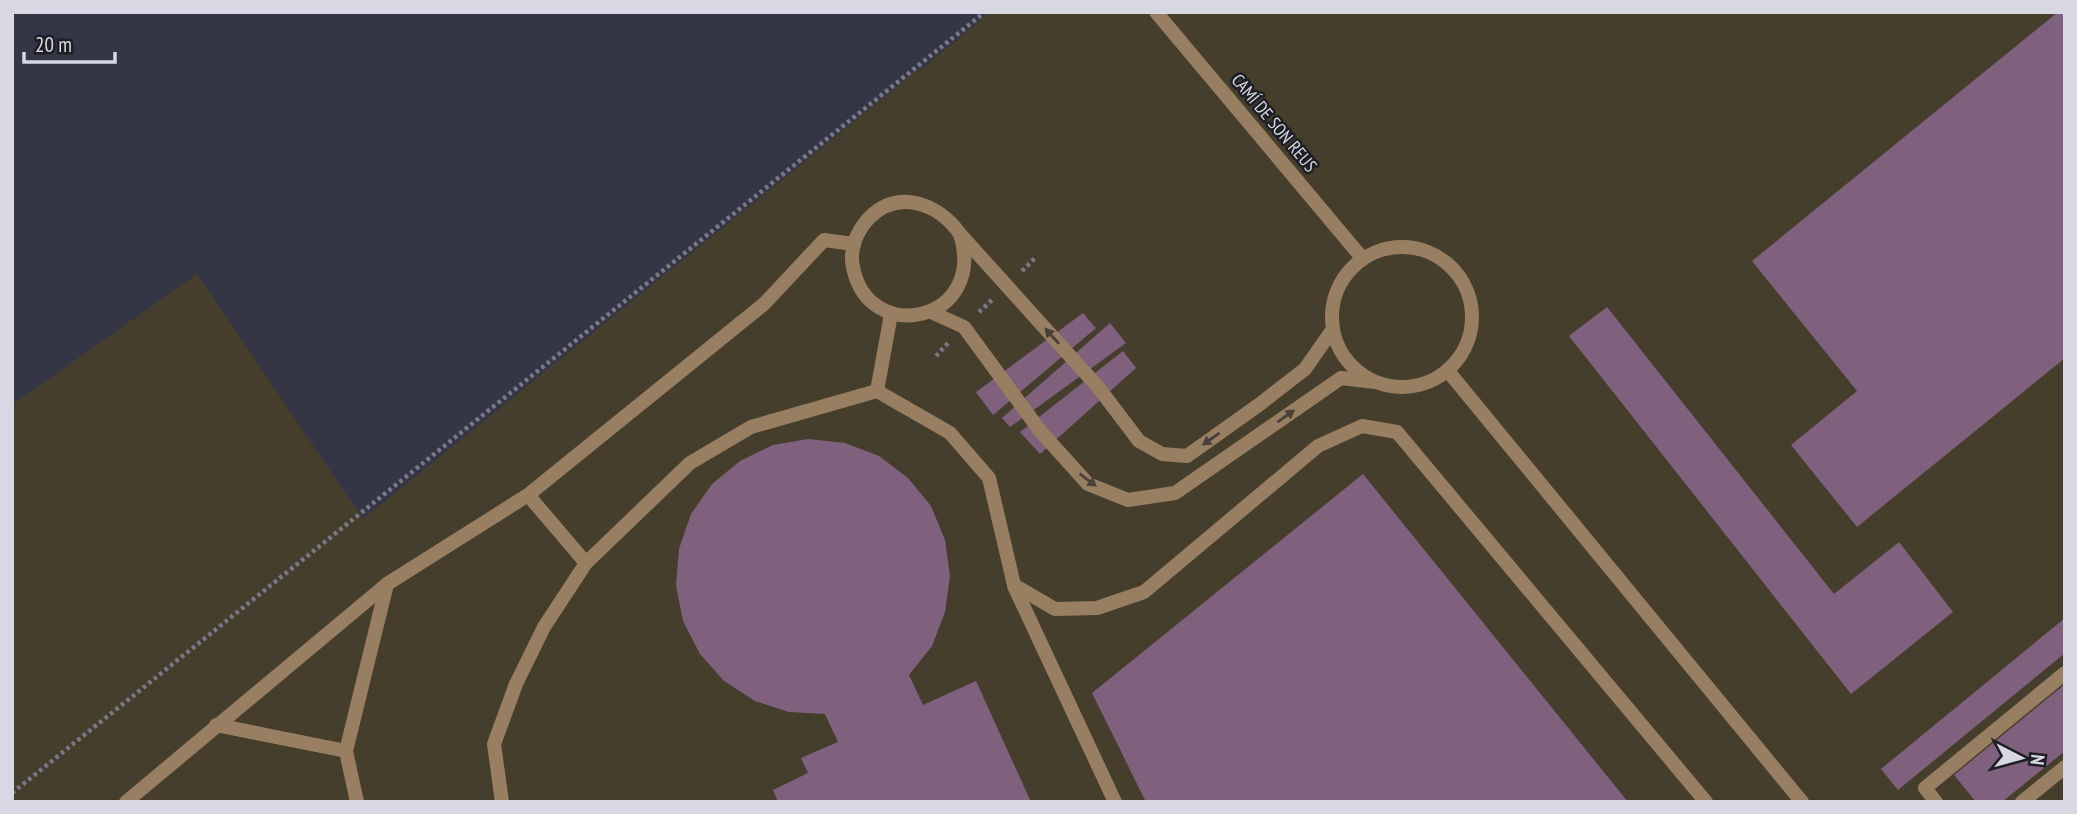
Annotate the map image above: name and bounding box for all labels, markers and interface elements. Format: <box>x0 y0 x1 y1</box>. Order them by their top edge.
scale bar <box>24 21 116 65</box>
text: 20 m <box>35 31 72 58</box>
street label: CAMÍ DE SON REUS <box>1227 69 1322 177</box>
one-way arrow <box>1044 327 1060 345</box>
one-way arrow <box>1277 409 1295 423</box>
one-way arrow <box>1202 432 1220 446</box>
one-way arrow <box>1078 473 1097 487</box>
north arrow <box>1986 723 2056 793</box>
text: N <box>2025 753 2050 766</box>

